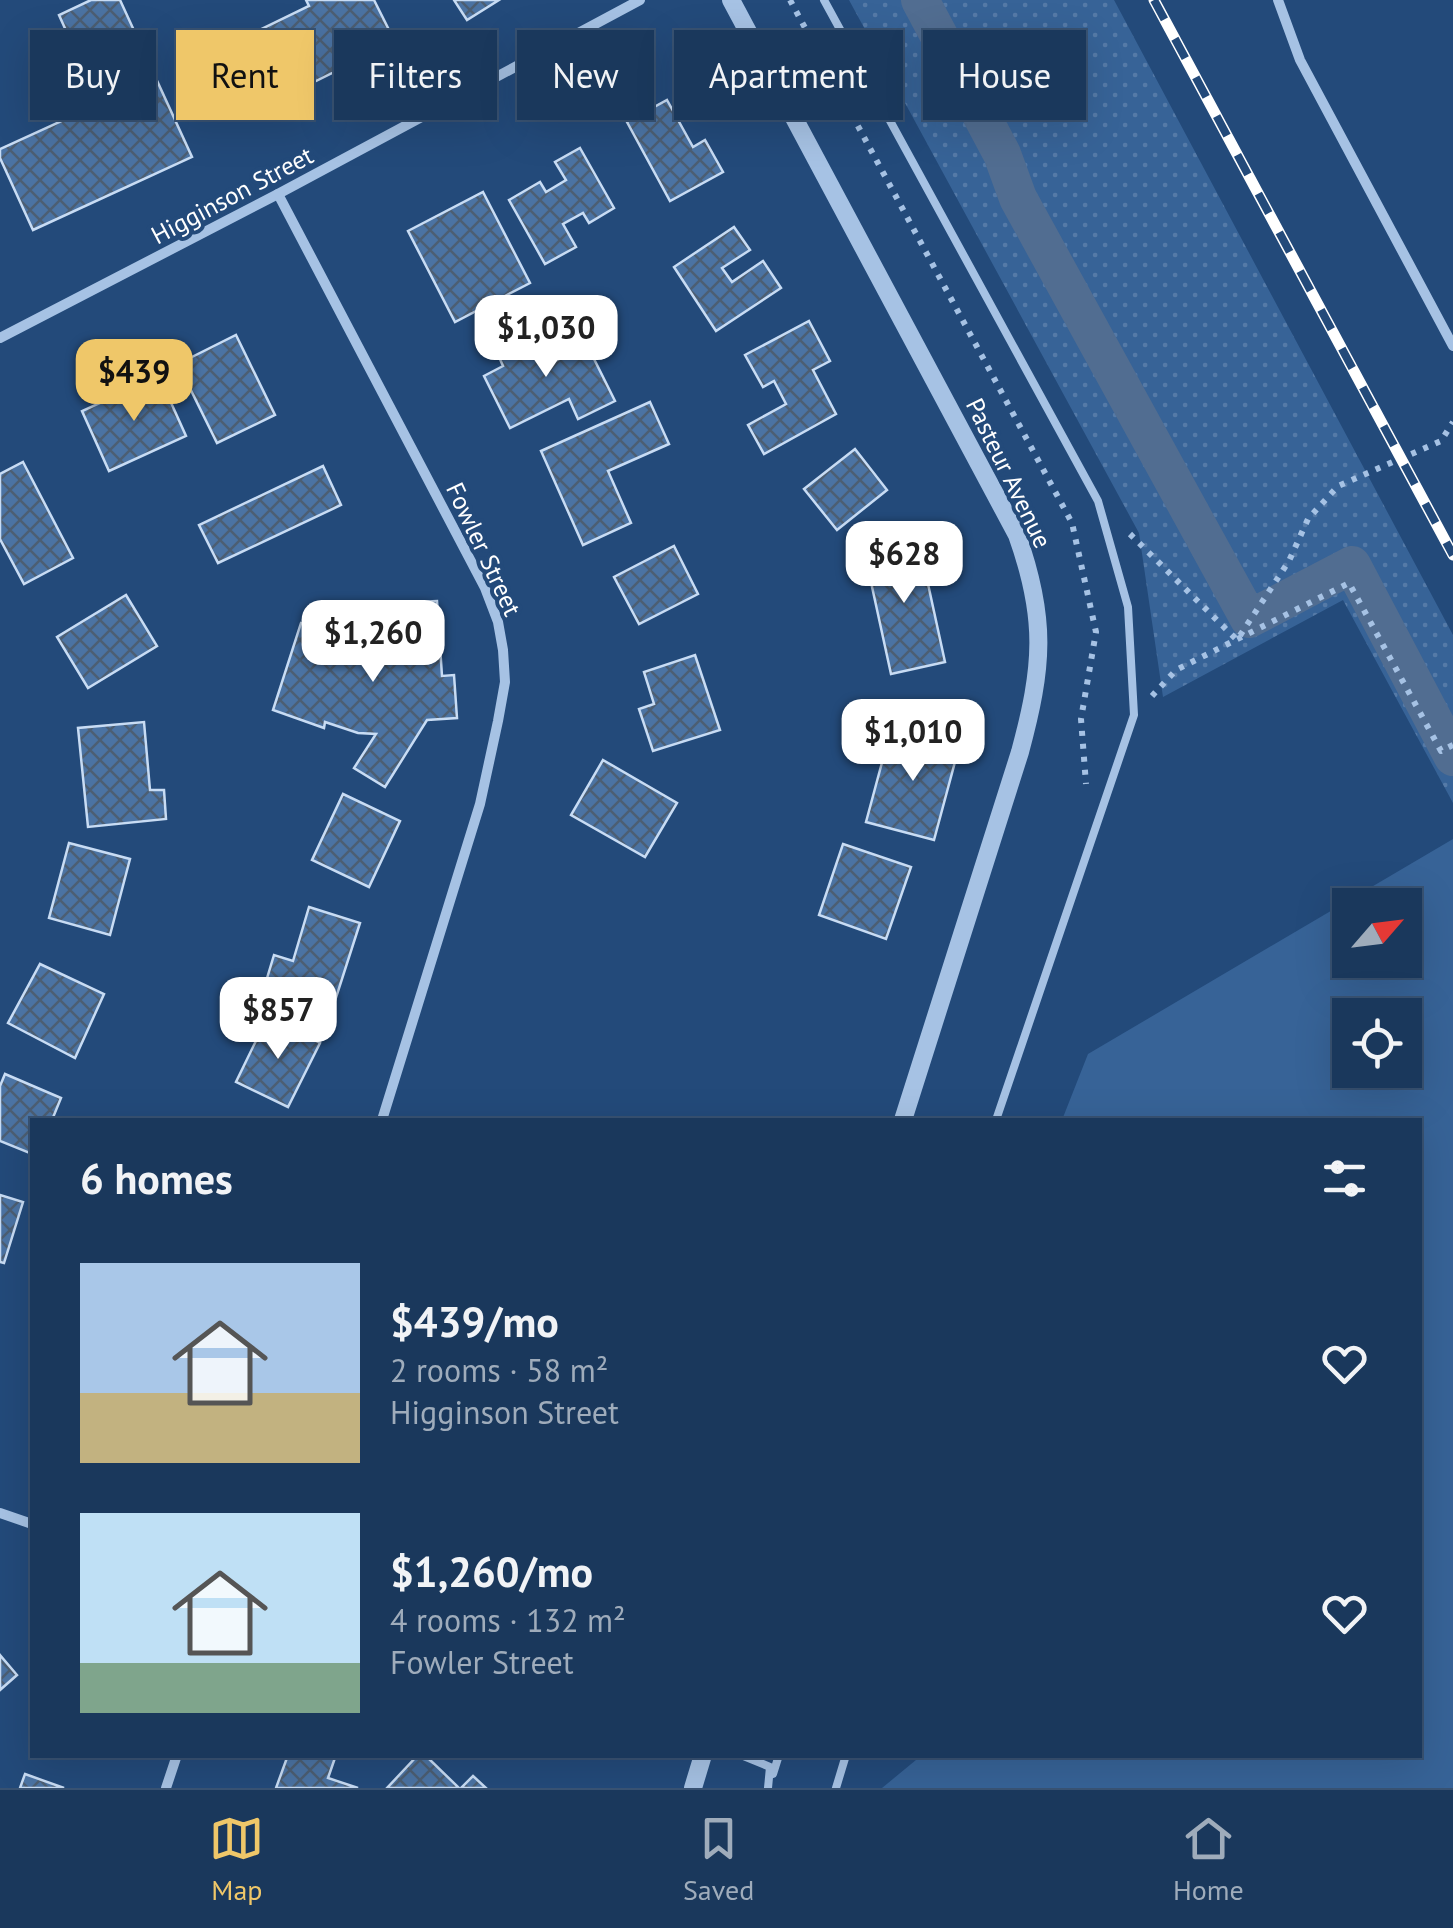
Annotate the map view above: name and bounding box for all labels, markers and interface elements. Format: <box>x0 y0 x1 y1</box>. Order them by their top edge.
chip: Buy <box>30 30 156 120</box>
chip: Rent <box>176 30 314 120</box>
chip: Filters <box>334 30 497 120</box>
chip: New <box>517 30 654 120</box>
chip: Apartment <box>674 30 903 120</box>
chip: House <box>923 30 1086 120</box>
street label: Higginson Street <box>146 139 319 251</box>
pin: $1,030 <box>465 295 627 380</box>
text: $1,030 <box>497 306 595 348</box>
pin: $439 <box>75 339 193 424</box>
text: $439 <box>98 350 170 392</box>
street label: Pasteur Avenue <box>959 393 1059 553</box>
street label: Fowler Street <box>439 477 529 621</box>
pin: $628 <box>845 521 963 606</box>
text: $628 <box>868 532 940 574</box>
pin: $1,260 <box>292 600 454 685</box>
text: $1,260 <box>324 611 422 653</box>
pin: $1,010 <box>832 699 994 784</box>
text: $1,010 <box>864 710 962 752</box>
north arrow <box>1332 888 1422 978</box>
map controls <box>1332 888 1422 1088</box>
pin: $857 <box>219 977 337 1062</box>
text: $857 <box>242 988 314 1030</box>
button: locate <box>1332 998 1422 1088</box>
text: 6 homes <box>80 1151 233 1206</box>
icon: filters <box>1317 1151 1372 1206</box>
text: $439/mo <box>390 1294 559 1349</box>
icon: home <box>160 1303 280 1423</box>
icon: heart <box>1317 1336 1372 1391</box>
text: 2 rooms · 58 m² <box>390 1349 608 1391</box>
text: Higginson Street <box>390 1391 619 1433</box>
text: $1,260/mo <box>390 1544 593 1599</box>
icon: home <box>160 1553 280 1673</box>
icon: heart <box>1317 1586 1372 1641</box>
text: 4 rooms · 132 m² <box>390 1599 626 1641</box>
text: Fowler Street <box>390 1641 574 1683</box>
tab: Map <box>209 1811 264 1908</box>
tab: Saved <box>683 1811 754 1908</box>
tab: Home <box>1173 1811 1244 1908</box>

